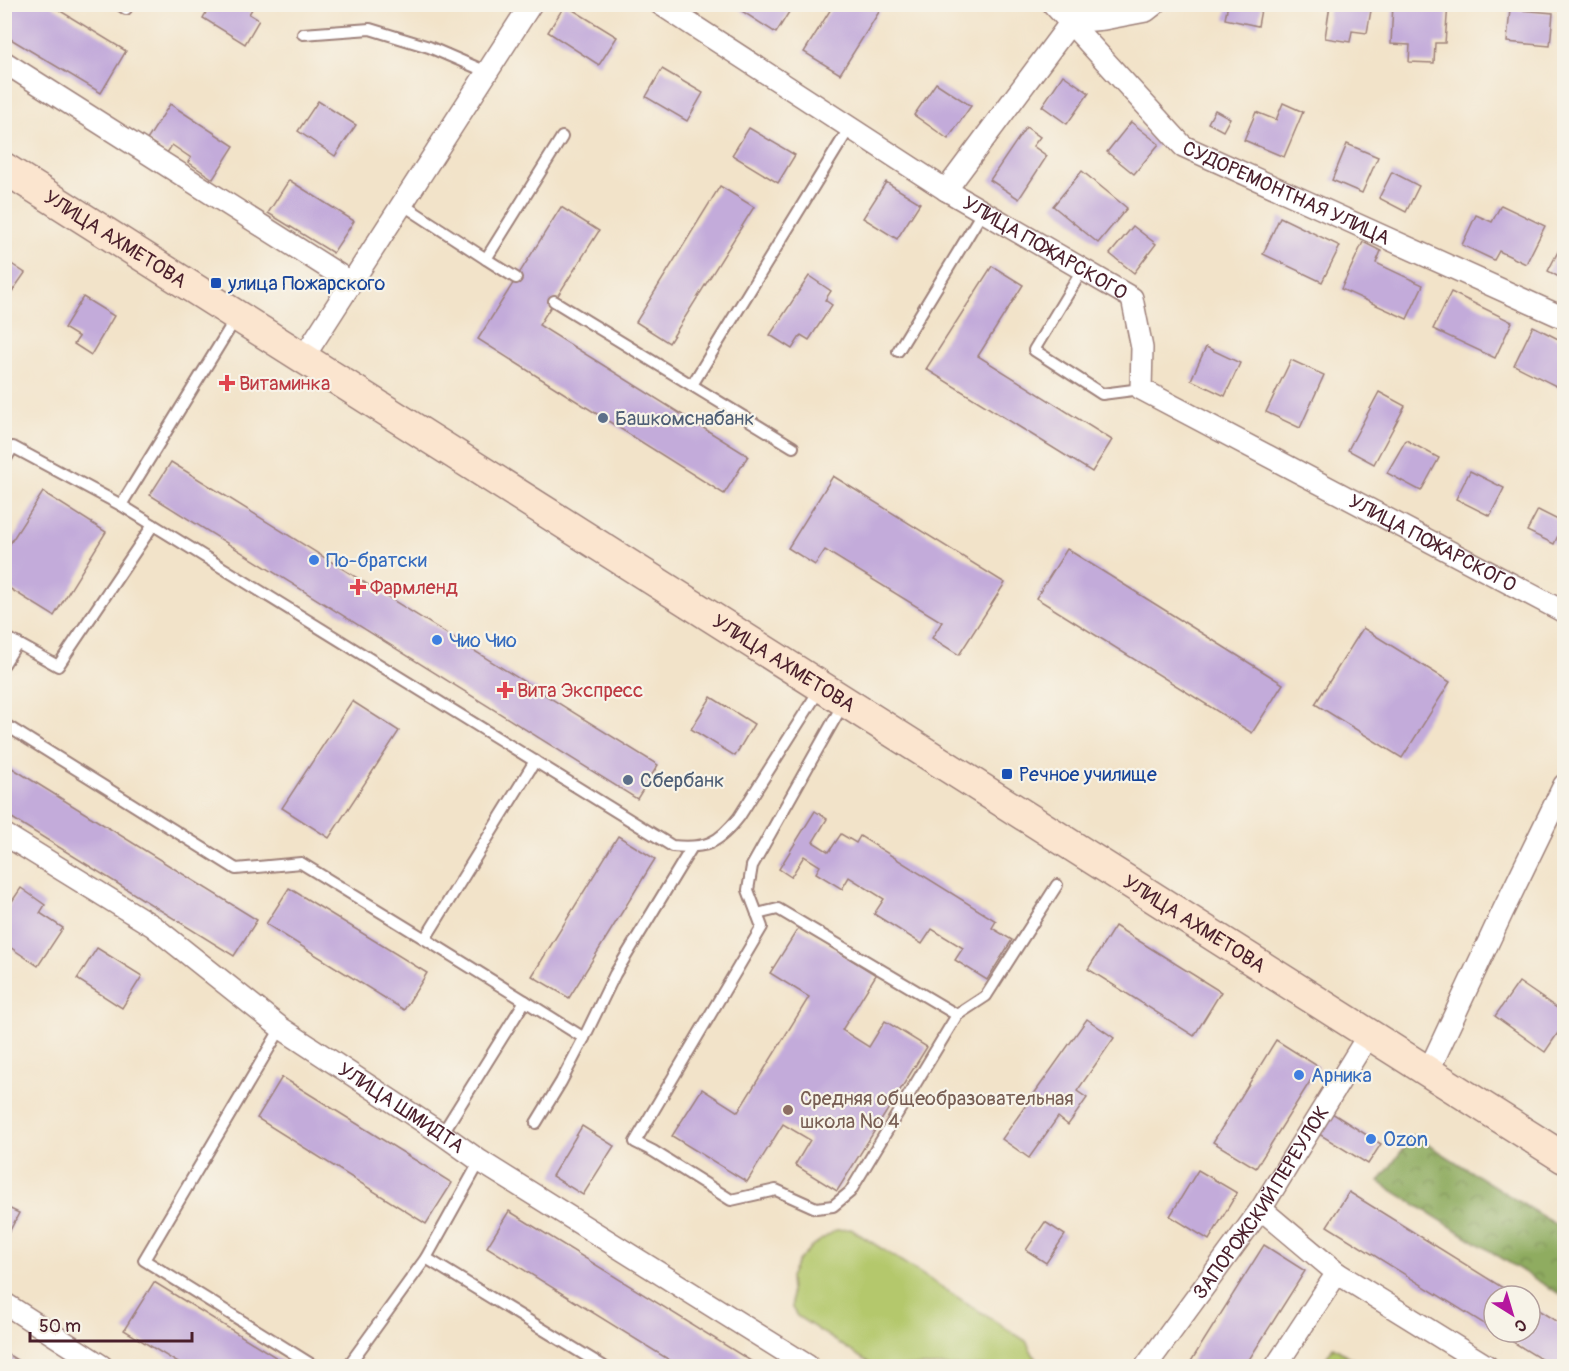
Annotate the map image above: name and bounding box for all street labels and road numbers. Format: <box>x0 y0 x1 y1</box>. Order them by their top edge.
street label: СУДОРЕМОНТНАЯ УЛИЦА <box>1179 135 1394 251</box>
street label: УЛИЦА АХМЕТОВА <box>39 185 191 294</box>
street label: УЛИЦА ПОЖАРСКОГО <box>958 191 1132 306</box>
street label: УЛИЦА ПОЖАРСКОГО <box>1344 489 1521 598</box>
street label: УЛИЦА АХМЕТОВА <box>708 609 860 718</box>
street label: УЛИЦА АХМЕТОВА <box>1118 869 1270 978</box>
street label: УЛИЦА ШМИДТА <box>333 1057 469 1159</box>
street label: ЗАПОРОЖСКИЙ ПЕРЕУЛОК <box>1187 1101 1335 1304</box>

